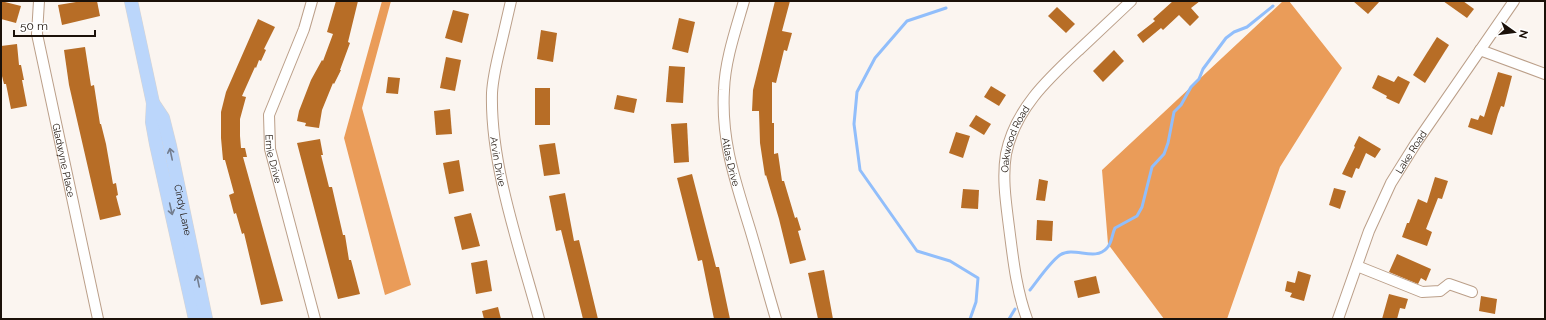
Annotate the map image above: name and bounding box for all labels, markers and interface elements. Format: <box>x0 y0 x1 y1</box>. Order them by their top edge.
scale bar <box>14 12 95 38</box>
north arrow <box>1494 12 1534 52</box>
text: 50 m <box>20 19 48 33</box>
text: N <box>1516 29 1531 40</box>
street label: Oakwood Road <box>999 104 1032 173</box>
street label: Gladwyne Place <box>50 122 77 198</box>
street label: Lake Road <box>1393 129 1429 176</box>
street label: Ernie Drive <box>264 134 284 184</box>
street label: Arvin Drive <box>488 136 508 188</box>
street label: Atlas Drive <box>720 137 742 187</box>
one-way arrow <box>167 148 175 161</box>
street label: Cindy Lane <box>172 183 193 236</box>
one-way arrow <box>167 203 175 216</box>
one-way arrow <box>194 275 202 288</box>

